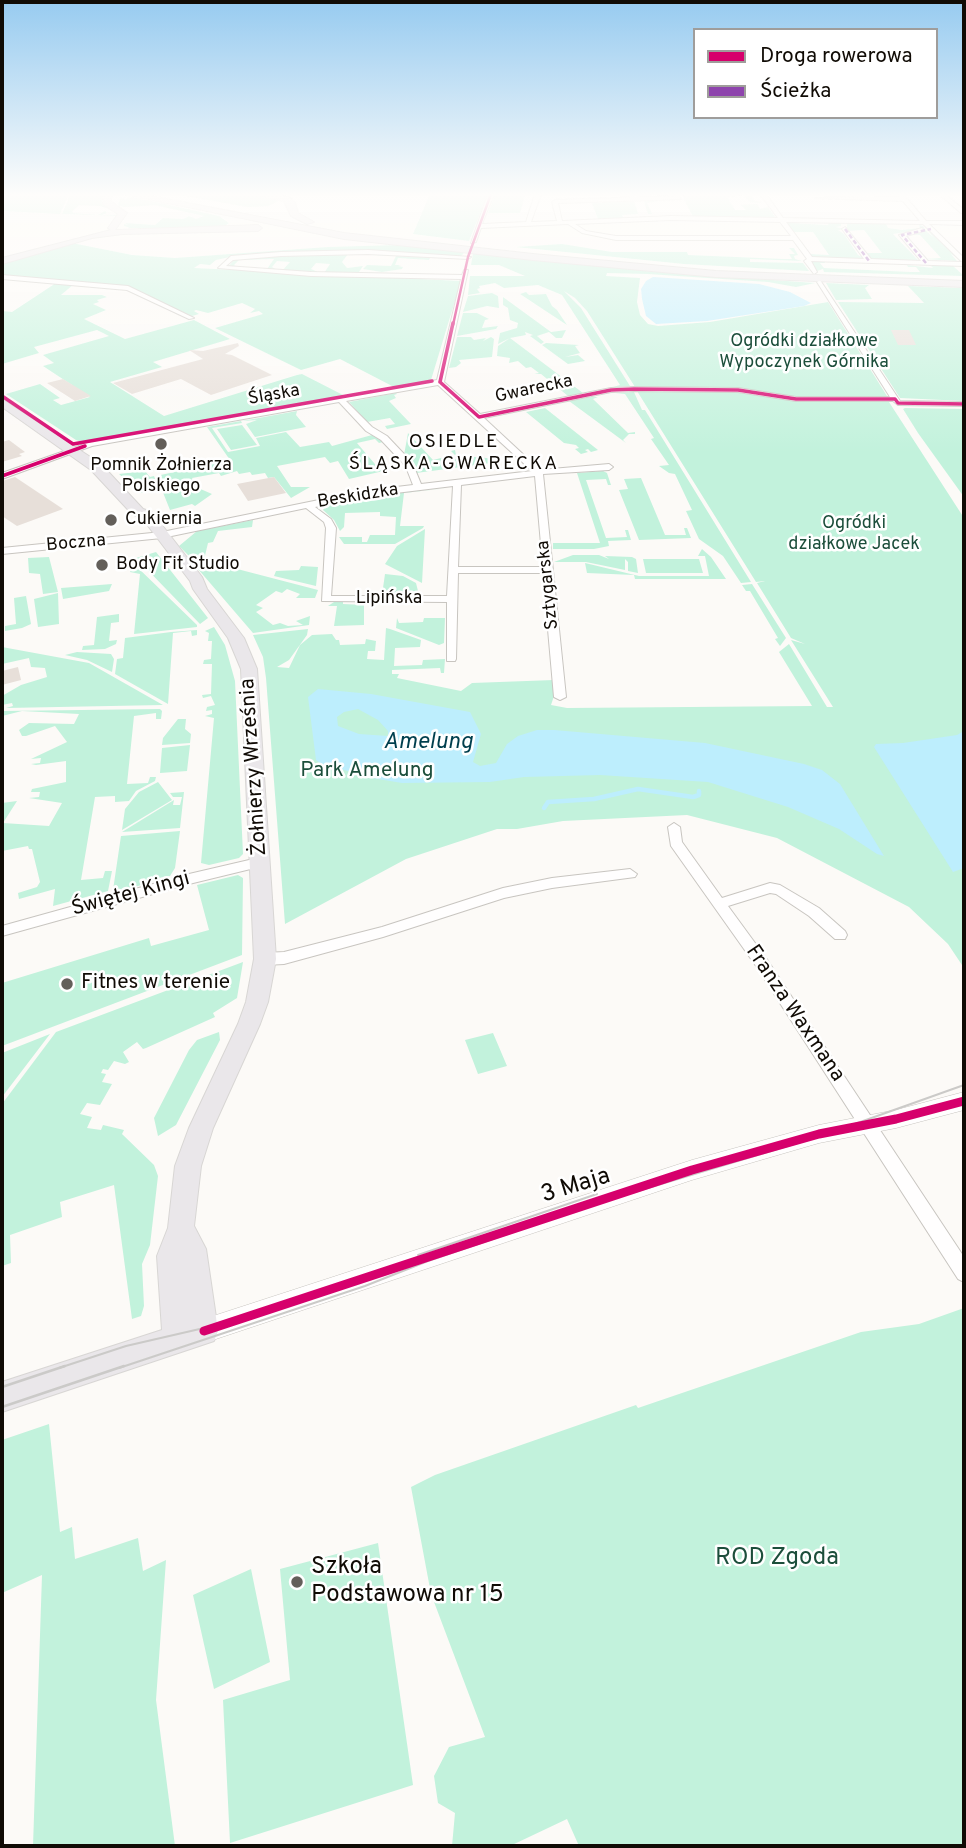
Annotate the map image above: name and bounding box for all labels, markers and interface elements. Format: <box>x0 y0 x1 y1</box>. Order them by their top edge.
legend <box>693 28 938 119</box>
text: Droga rowerowa <box>760 43 913 70</box>
text: Ścieżka <box>760 78 831 105</box>
park label: Ogródki działkowe Wypoczynek Górnika <box>719 331 889 374</box>
street label: Gwarecka <box>493 371 575 409</box>
street label: Śląska <box>247 381 301 411</box>
district label: OSIEDLE ŚLĄSKA-GWARECKA <box>351 432 557 476</box>
marker: Pomnik Żołnierza Polskiego <box>153 436 169 452</box>
place label: Pomnik Żołnierza Polskiego <box>90 455 232 498</box>
street label: Beskidzka <box>316 480 400 514</box>
place label: Cukiernia <box>125 509 202 531</box>
marker: Cukiernia <box>103 512 119 528</box>
park label: Ogródki działkowe Jacek <box>788 513 920 556</box>
street label: Boczna <box>45 531 107 557</box>
street label: Sztygarska <box>534 539 564 631</box>
place label: Body Fit Studio <box>116 554 240 576</box>
marker: Body Fit Studio <box>94 557 110 573</box>
street label: Lipińska <box>356 588 422 610</box>
street label: Żołnierzy Września <box>236 677 274 857</box>
water label: Amelung <box>383 729 473 757</box>
park label: Park Amelung <box>300 759 434 785</box>
street label: Świętej Kingi <box>69 867 193 923</box>
street label: Franza Waxmana <box>739 941 849 1087</box>
place label: Fitnes w terenie <box>81 971 230 997</box>
marker: Fitnes w terenie <box>59 976 75 992</box>
street label: 3 Maja <box>538 1163 614 1211</box>
park label: ROD Zgoda <box>715 1545 839 1573</box>
place label: Szkoła Podstawowa nr 15 <box>311 1554 504 1610</box>
marker: Szkoła Podstawowa nr 15 <box>289 1574 305 1590</box>

